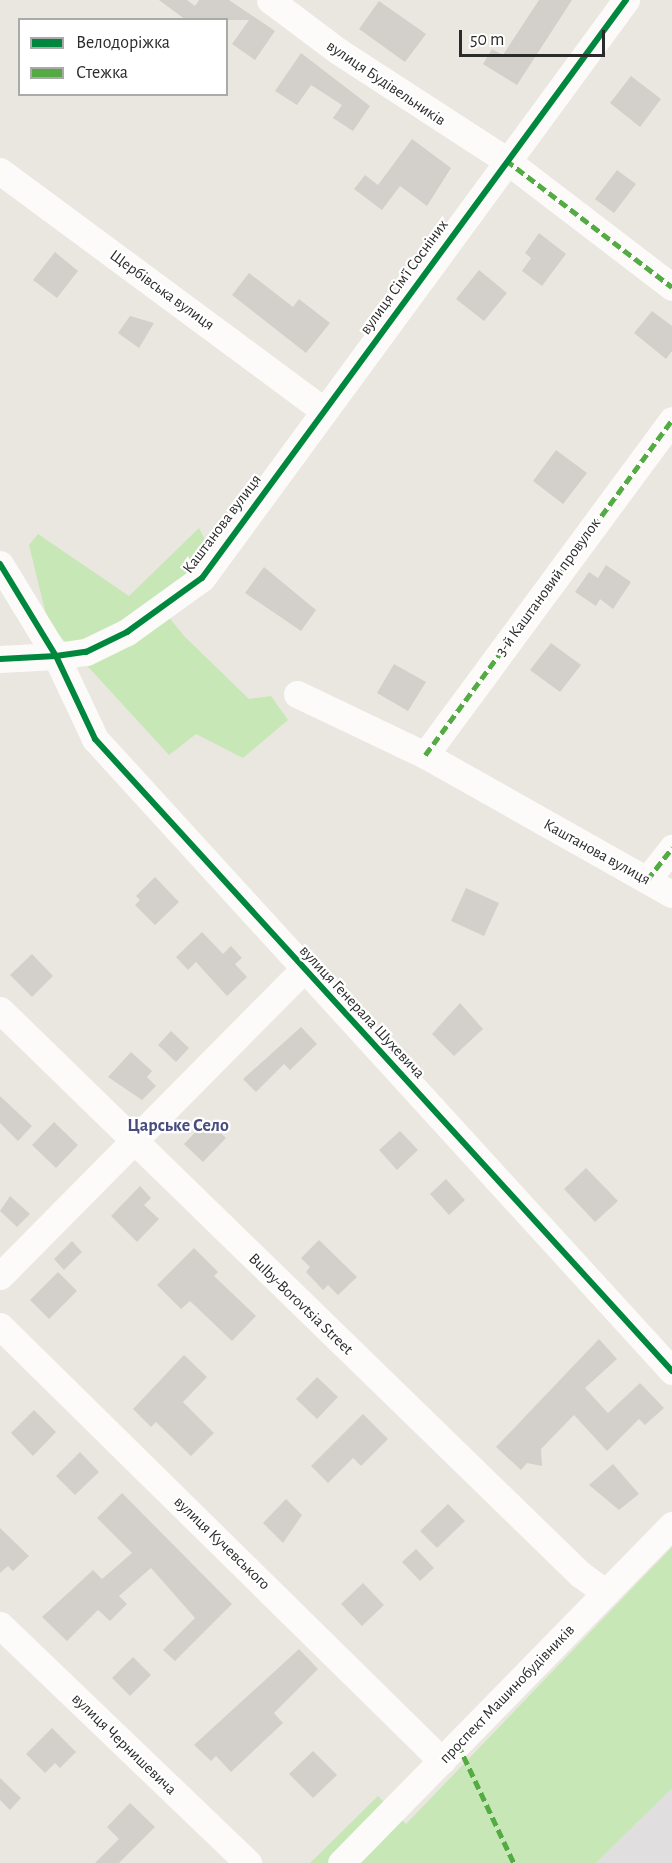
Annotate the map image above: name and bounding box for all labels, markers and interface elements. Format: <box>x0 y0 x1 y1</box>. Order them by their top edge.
legend <box>18 18 228 96</box>
scale bar <box>462 18 608 56</box>
text: 50 m <box>470 31 504 49</box>
text: Велодоріжка <box>76 34 170 52</box>
street label: вулиця Будівельників <box>323 36 449 130</box>
text: Стежка <box>76 64 128 82</box>
street label: вулиця Сім’ї Сосніних <box>356 216 452 338</box>
street label: Щербівська вулиця <box>106 246 218 334</box>
street label: Каштанова вулиця <box>178 471 266 577</box>
street label: 3-й Каштановий провулок <box>491 514 605 660</box>
street label: Каштанова вулиця <box>540 815 654 889</box>
street label: вулиця Генерала Шухевича <box>295 941 429 1083</box>
district label: Царське Село <box>127 1115 229 1137</box>
street label: Bulby-Borovtsia Street <box>245 1249 357 1359</box>
street label: вулиця Кучевського <box>170 1492 274 1594</box>
street label: проспект Машинобудівників <box>435 1620 579 1768</box>
street label: вулиця Чернишевича <box>68 1689 180 1799</box>

